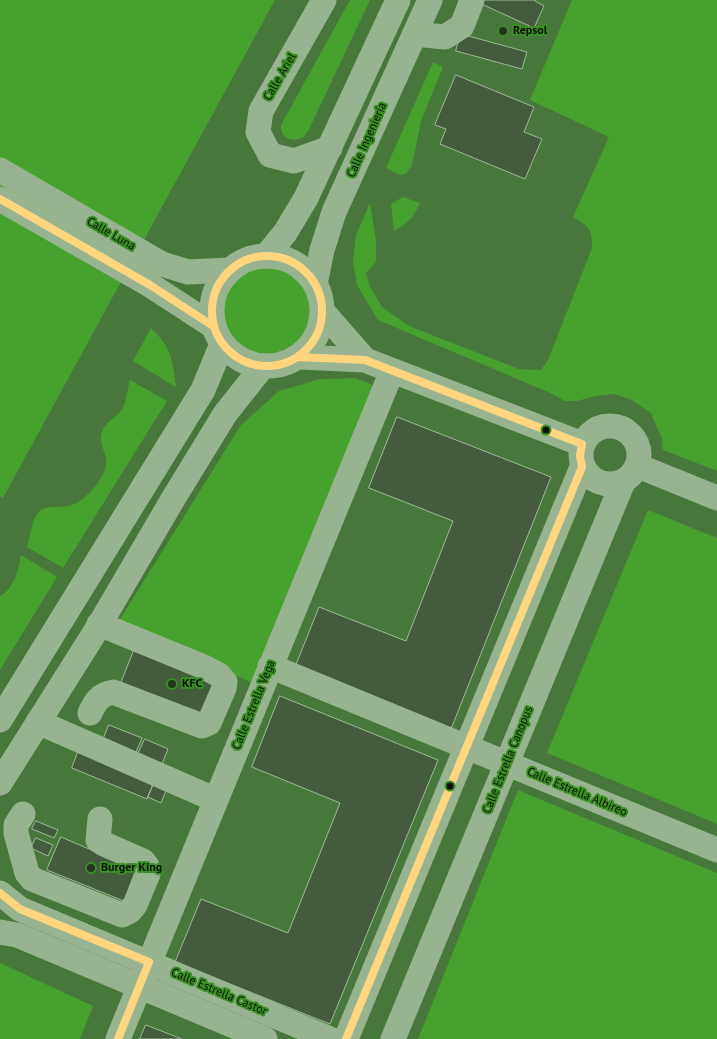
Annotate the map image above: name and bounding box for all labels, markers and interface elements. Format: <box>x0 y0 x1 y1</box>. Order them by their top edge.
place label: Repsol <box>513 24 547 38</box>
marker: Repsol <box>497 25 509 37</box>
street label: Calle Ariel <box>261 51 299 103</box>
street label: Calle Ingeniería <box>344 100 390 180</box>
street label: Calle Luna <box>84 214 138 254</box>
unlabelled marker <box>541 425 551 435</box>
street label: Calle Estrella Vega <box>229 658 279 752</box>
place label: KFC <box>182 677 202 691</box>
marker: KFC <box>166 678 178 690</box>
street label: Calle Estrella Canopus <box>480 704 536 816</box>
street label: Calle Estrella Albireo <box>525 764 629 820</box>
unlabelled marker <box>445 781 455 791</box>
place label: Burger King <box>101 861 162 875</box>
marker: Burger King <box>85 862 97 874</box>
street label: Calle Estrella Castor <box>169 965 269 1019</box>

